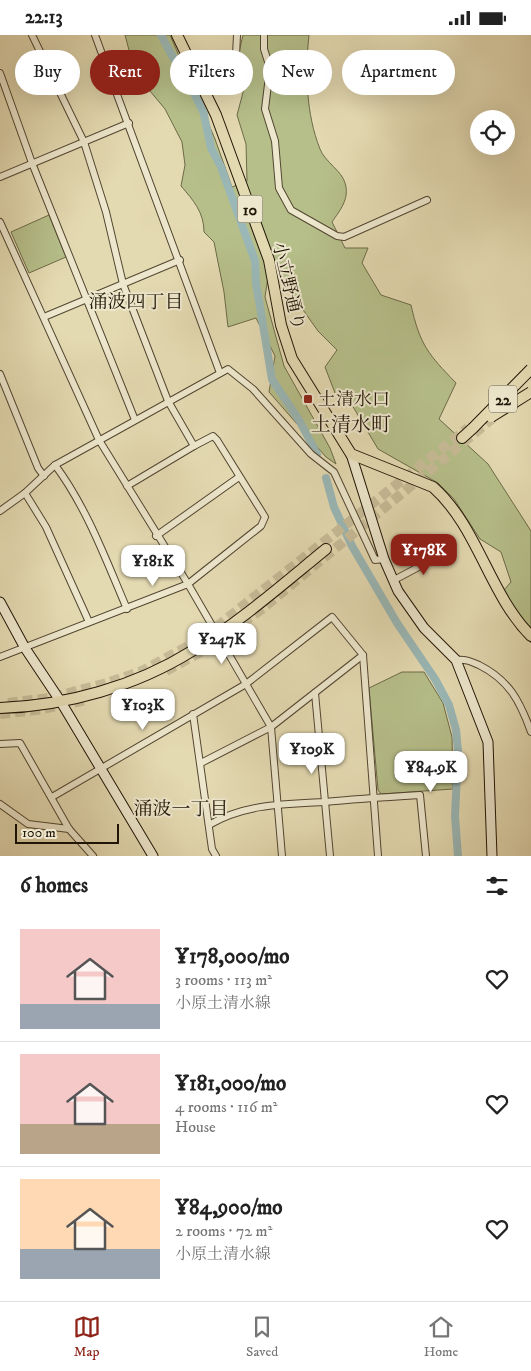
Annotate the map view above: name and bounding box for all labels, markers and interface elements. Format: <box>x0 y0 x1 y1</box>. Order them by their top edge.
text: 22:13 <box>25 6 63 29</box>
chip: Buy <box>15 50 80 95</box>
chip: Rent <box>90 50 160 95</box>
chip: Filters <box>170 50 253 95</box>
chip: New <box>263 50 332 95</box>
chip: Apartment <box>342 50 455 95</box>
map controls <box>470 110 515 155</box>
button: locate <box>470 110 515 155</box>
road number: 10 <box>238 195 262 223</box>
street label: 小立野通り <box>267 240 309 333</box>
district label: 涌波四丁目 <box>88 291 184 314</box>
road number: 22 <box>489 385 517 413</box>
place label: 土清水口 <box>318 389 390 411</box>
marker: 土清水口 <box>302 393 314 405</box>
district label: 土清水町 <box>311 413 391 438</box>
pin: ¥178K <box>389 533 459 576</box>
text: ¥178K <box>402 540 446 560</box>
pin: ¥181K <box>118 545 188 587</box>
text: ¥181K <box>132 551 174 571</box>
pin: ¥247K <box>187 623 257 665</box>
text: ¥247K <box>199 629 245 649</box>
pin: ¥103K <box>108 689 178 731</box>
text: ¥103K <box>122 695 164 715</box>
pin: ¥109K <box>277 733 347 775</box>
text: ¥109K <box>290 739 334 759</box>
pin: ¥84.9K <box>390 751 472 793</box>
text: ¥84.9K <box>405 757 457 777</box>
district label: 涌波一丁目 <box>133 798 229 821</box>
scale bar <box>15 821 119 844</box>
text: 100 m <box>22 824 56 842</box>
icon: filters <box>483 872 511 900</box>
text: 6 homes <box>20 873 88 899</box>
text: ¥178,000/mo <box>175 944 290 970</box>
icon: home <box>60 949 120 1009</box>
icon: heart <box>483 965 511 993</box>
text: 3 rooms · 113 m² <box>175 970 272 990</box>
text: 小原土清水線 <box>175 993 271 1013</box>
text: ¥181,000/mo <box>175 1071 286 1097</box>
icon: home <box>60 1074 120 1134</box>
icon: heart <box>483 1090 511 1118</box>
text: 4 rooms · 116 m² <box>175 1097 277 1117</box>
text: House <box>175 1117 216 1137</box>
text: ¥84,900/mo <box>175 1195 283 1221</box>
icon: home <box>60 1199 120 1259</box>
icon: heart <box>483 1215 511 1243</box>
text: 2 rooms · 72 m² <box>175 1221 272 1241</box>
text: 小原土清水線 <box>175 1244 271 1264</box>
tab: Map <box>73 1313 101 1361</box>
tab: Saved <box>246 1313 278 1361</box>
tab: Home <box>424 1313 458 1361</box>

